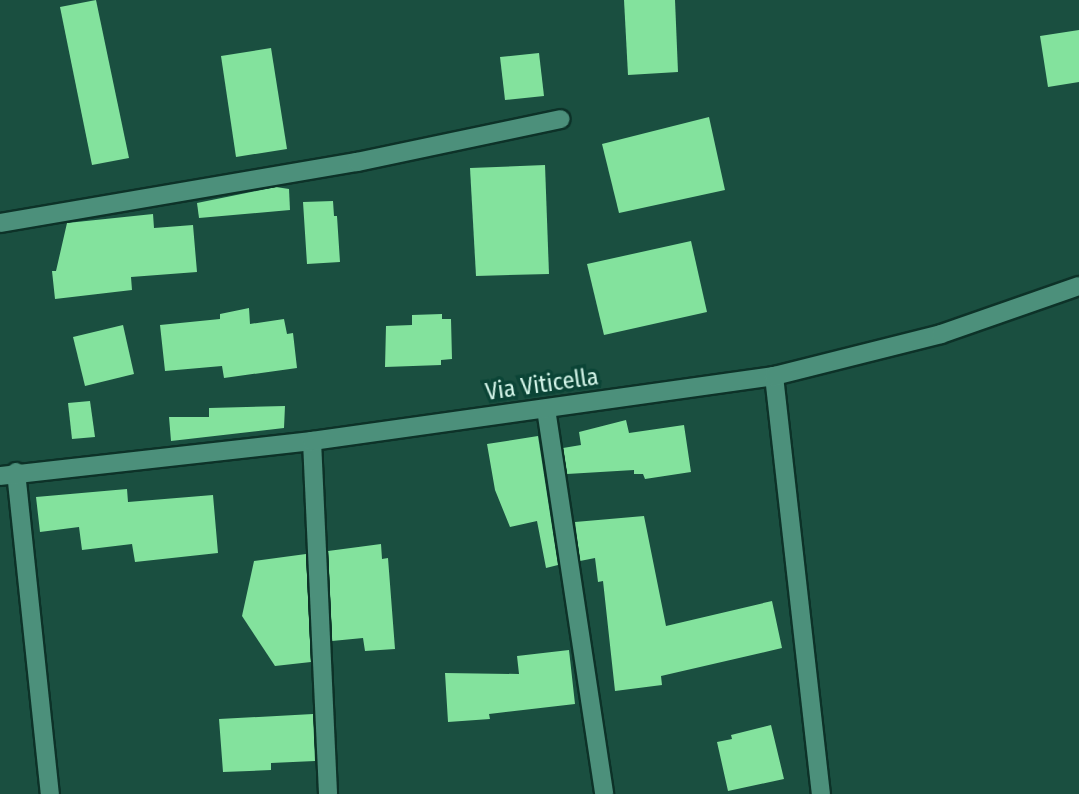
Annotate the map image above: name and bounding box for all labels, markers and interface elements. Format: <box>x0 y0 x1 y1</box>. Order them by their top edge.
street label: Via Viticella <box>484 363 600 407</box>

